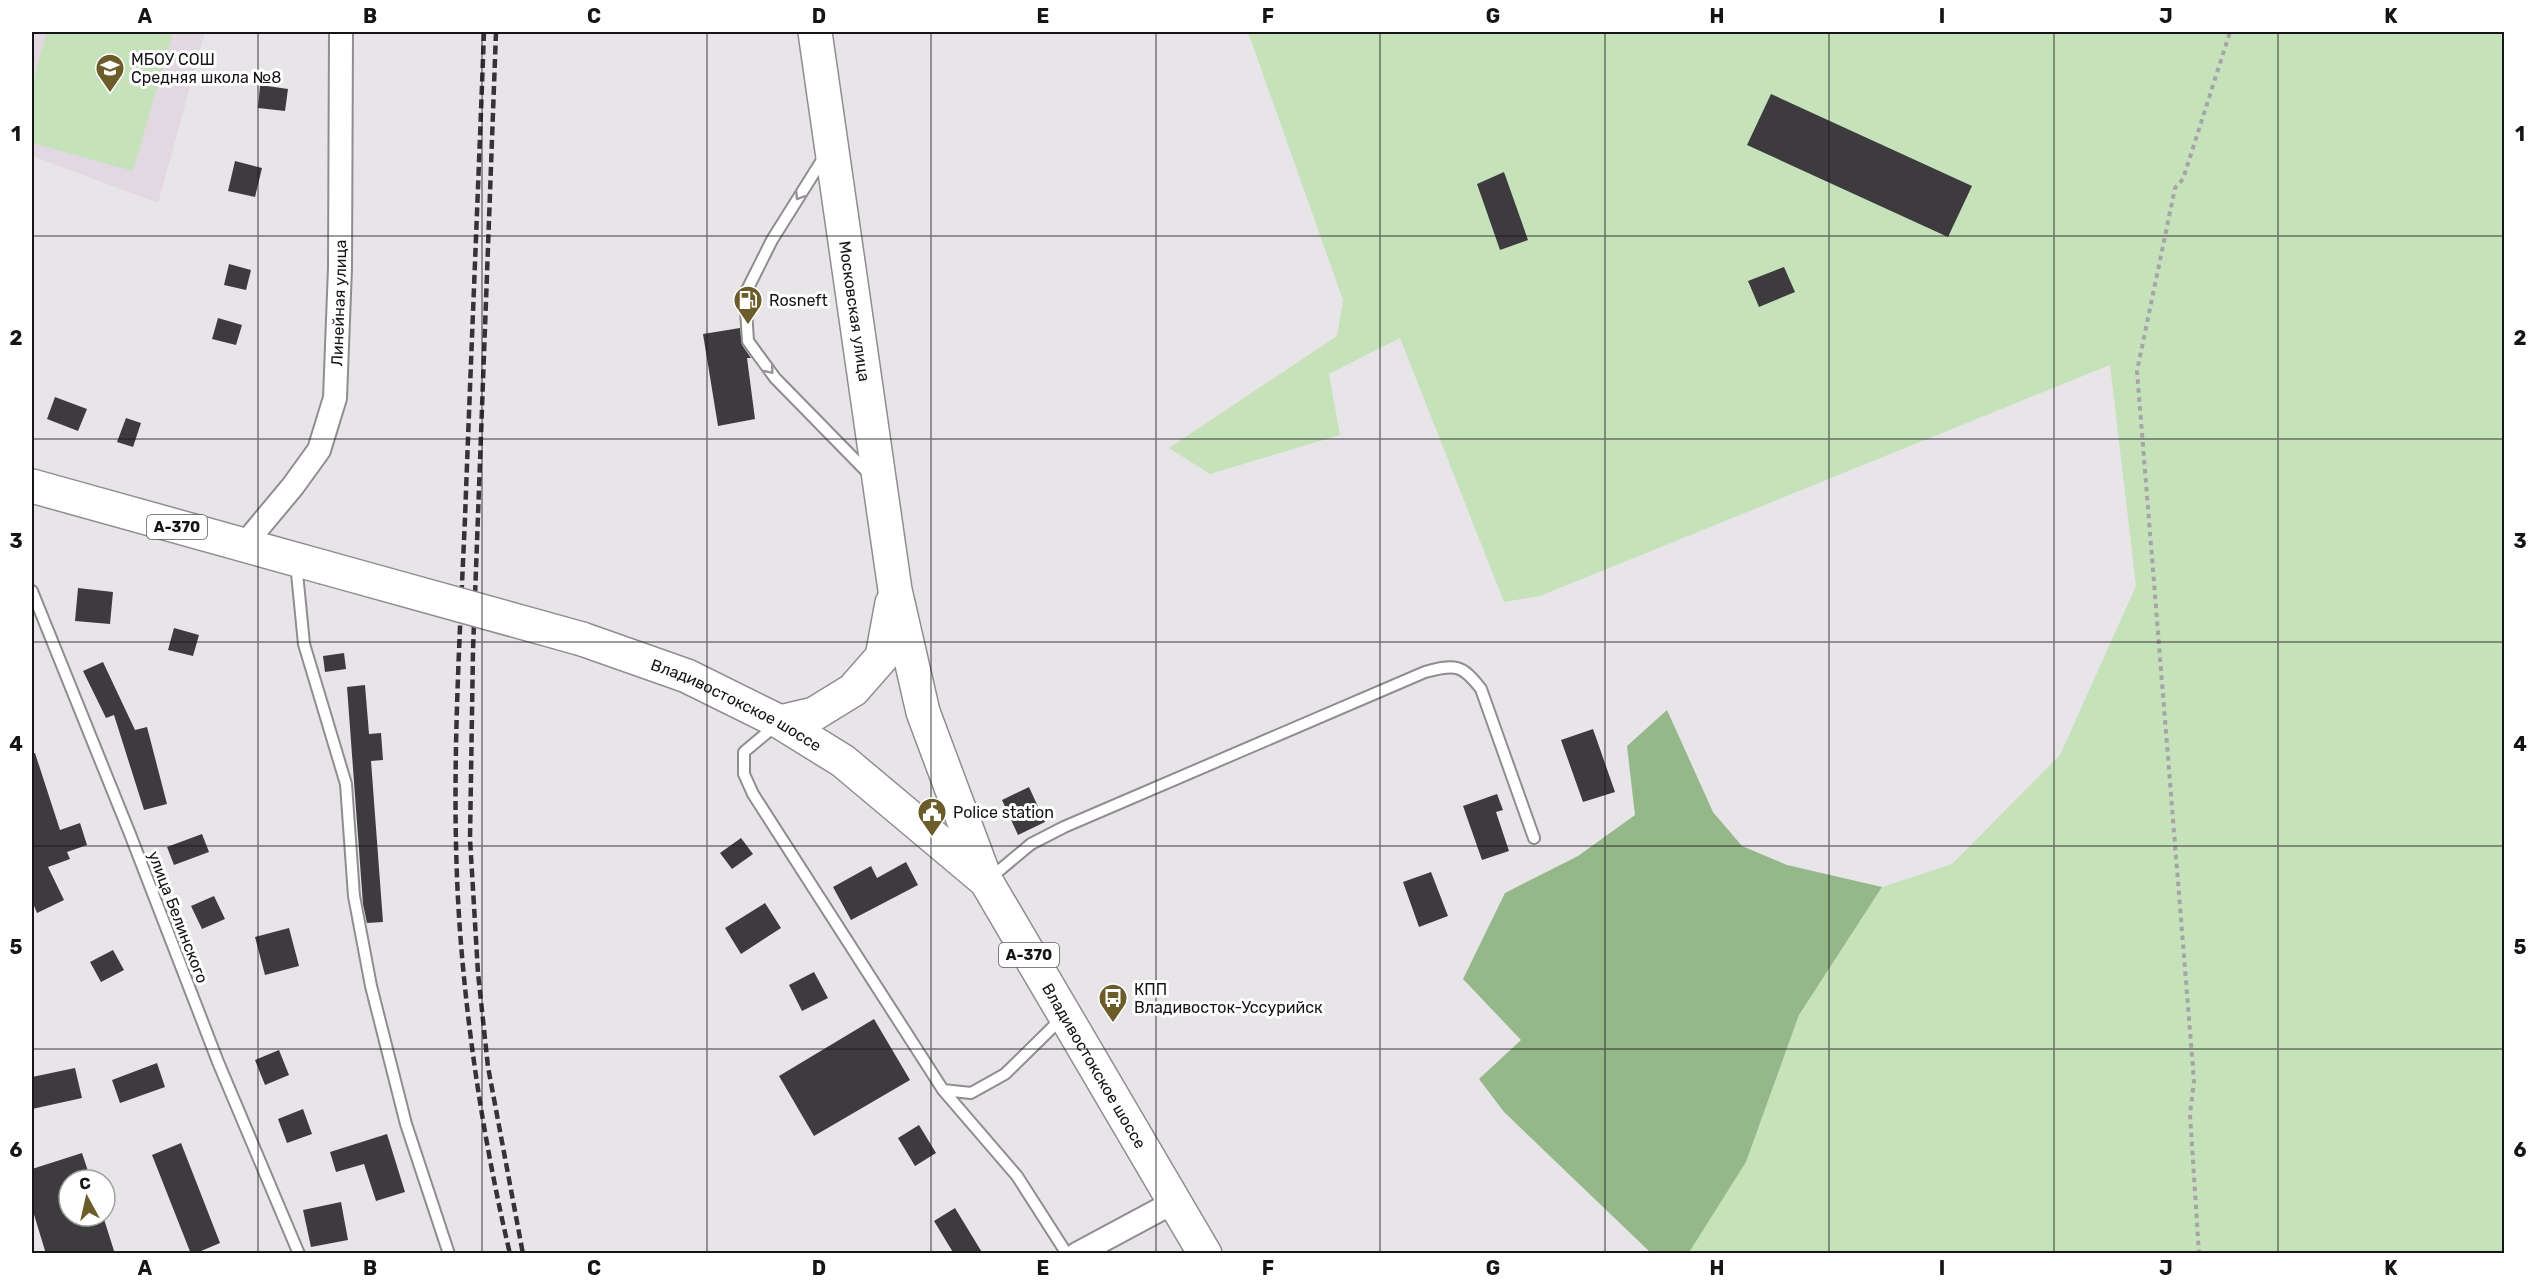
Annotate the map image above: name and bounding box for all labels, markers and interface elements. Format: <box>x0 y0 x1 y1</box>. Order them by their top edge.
text: A <box>138 4 153 28</box>
text: B <box>363 4 377 28</box>
text: C <box>587 4 601 28</box>
text: D <box>812 4 826 28</box>
text: E <box>1037 4 1049 28</box>
text: F <box>1262 4 1274 28</box>
text: G <box>1486 4 1500 28</box>
text: H <box>1710 4 1724 28</box>
text: I <box>1939 4 1945 28</box>
text: J <box>2159 4 2173 28</box>
text: K <box>2384 4 2398 28</box>
place label: МБОУ СОШ Средняя школа №8 <box>131 50 281 87</box>
school or university icon: МБОУ СОШ Средняя школа №8 <box>94 52 126 94</box>
text: 1 <box>11 122 21 146</box>
text: 1 <box>2515 122 2525 146</box>
one-way arrow <box>796 190 807 201</box>
street label: Московская улица <box>836 239 875 383</box>
street label: Линейная улица <box>327 240 350 367</box>
fuel station icon: Rosneft <box>732 284 764 326</box>
place label: Rosneft <box>769 291 828 310</box>
text: 2 <box>10 326 23 350</box>
text: 2 <box>2514 326 2527 350</box>
one-way arrow <box>762 363 773 374</box>
road number: А-370 <box>147 515 207 539</box>
text: 3 <box>9 529 23 553</box>
text: 3 <box>2513 529 2527 553</box>
street label: Владивостокское шоссе <box>648 655 825 755</box>
text: 4 <box>9 732 23 756</box>
text: 4 <box>2513 732 2527 756</box>
public building icon: Police station <box>916 796 948 838</box>
place label: Police station <box>953 803 1054 822</box>
street label: улица Белинского <box>144 848 212 986</box>
text: 5 <box>10 935 23 959</box>
text: 5 <box>2514 935 2527 959</box>
road number: А-370 <box>999 943 1059 967</box>
street label: Владивостокское шоссе <box>1039 980 1150 1152</box>
place label: КПП Владивосток-Уссурийск <box>1134 980 1323 1017</box>
bus stop icon: КПП Владивосток-Уссурийск <box>1097 982 1129 1024</box>
text: 6 <box>9 1138 23 1162</box>
text: 6 <box>2513 1138 2527 1162</box>
north arrow <box>57 1168 117 1228</box>
text: С <box>78 1173 92 1194</box>
text: A <box>138 1256 153 1280</box>
text: B <box>363 1256 377 1280</box>
text: C <box>587 1256 601 1280</box>
text: D <box>812 1256 826 1280</box>
text: E <box>1037 1256 1049 1280</box>
text: F <box>1262 1256 1274 1280</box>
text: G <box>1486 1256 1500 1280</box>
text: H <box>1710 1256 1724 1280</box>
text: I <box>1939 1256 1945 1280</box>
text: J <box>2159 1256 2173 1280</box>
text: K <box>2384 1256 2398 1280</box>

